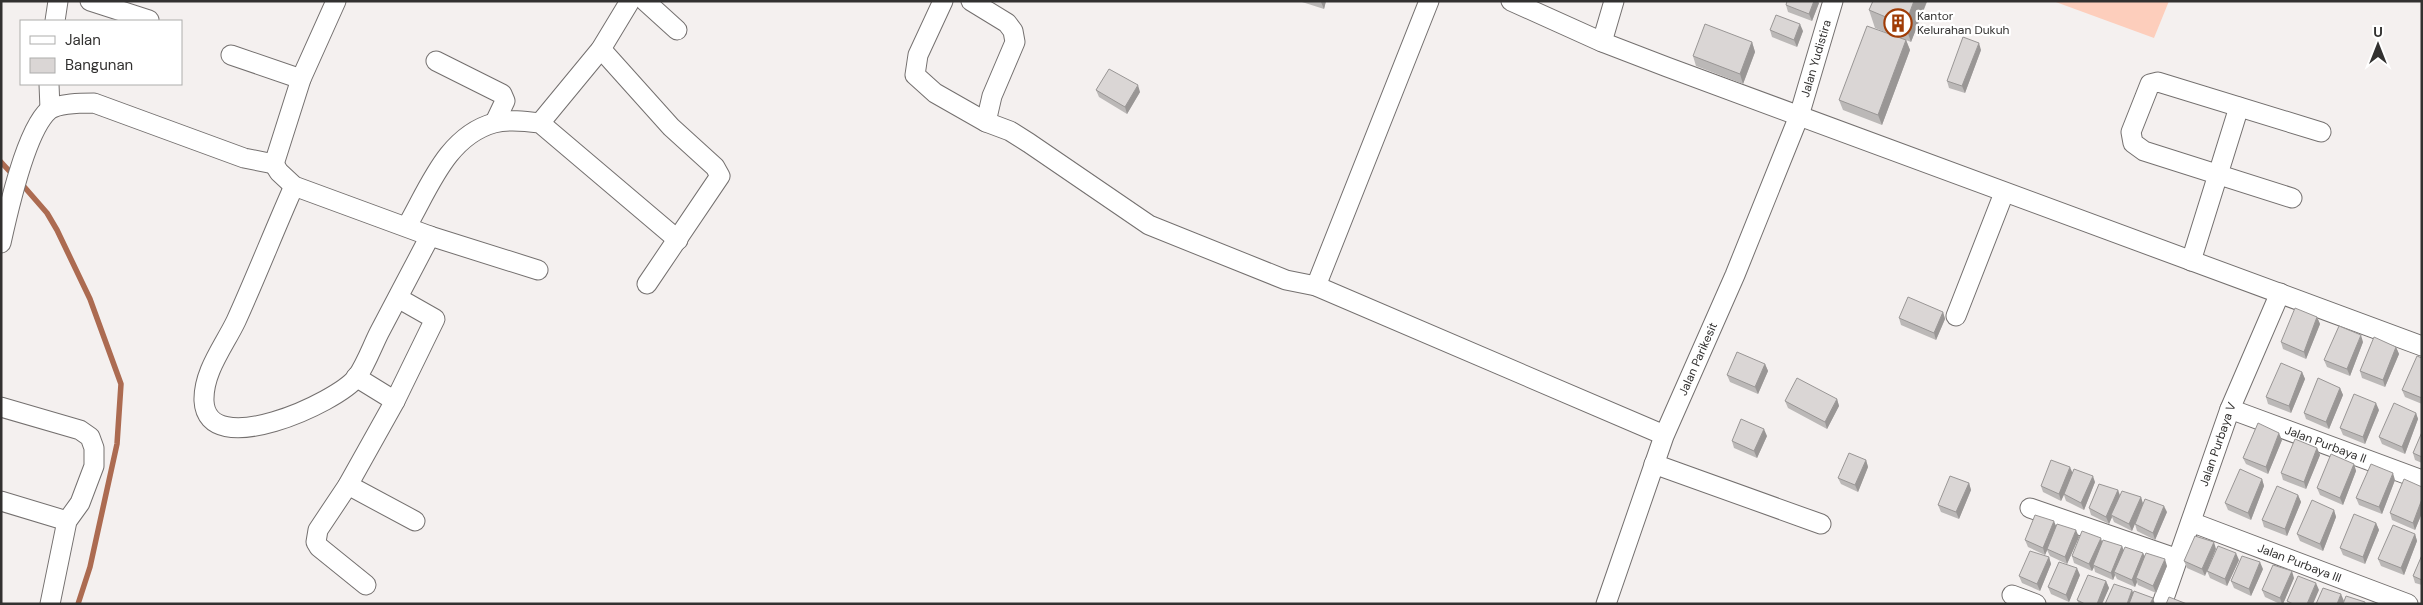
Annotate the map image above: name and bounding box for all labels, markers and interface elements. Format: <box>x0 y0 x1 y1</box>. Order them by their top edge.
building icon: Kantor Kelurahan Dukuh <box>1883 8 1913 38</box>
place label: Kantor Kelurahan Dukuh <box>1917 8 2010 38</box>
street label: Jalan Yudistira <box>1797 18 1835 99</box>
legend <box>20 20 182 85</box>
north arrow <box>2353 20 2403 70</box>
text: U <box>2373 23 2383 41</box>
text: Jalan <box>65 30 101 50</box>
text: Bangunan <box>65 55 133 75</box>
street label: Jalan Parikesit <box>1675 319 1721 398</box>
street label: Jalan Purbaya V <box>2196 400 2240 489</box>
street label: Jalan Purbaya II <box>2283 422 2369 467</box>
street label: Jalan Purbaya III <box>2255 540 2344 586</box>

